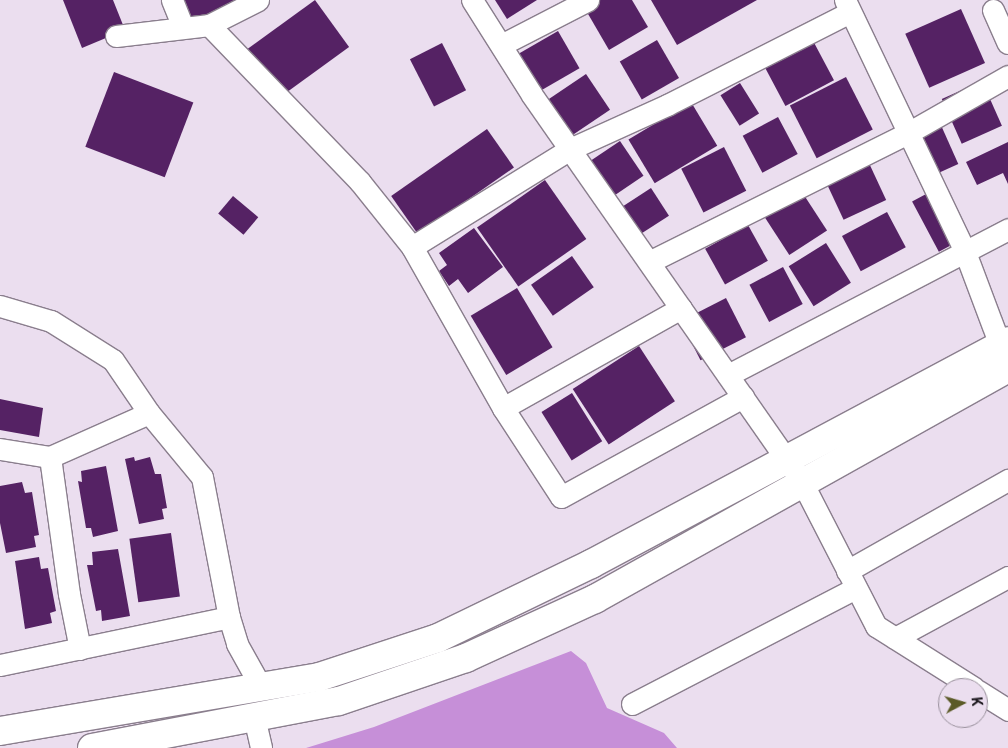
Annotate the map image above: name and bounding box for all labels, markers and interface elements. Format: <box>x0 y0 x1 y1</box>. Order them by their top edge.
north arrow <box>938 678 988 728</box>
text: K <box>969 696 985 707</box>

